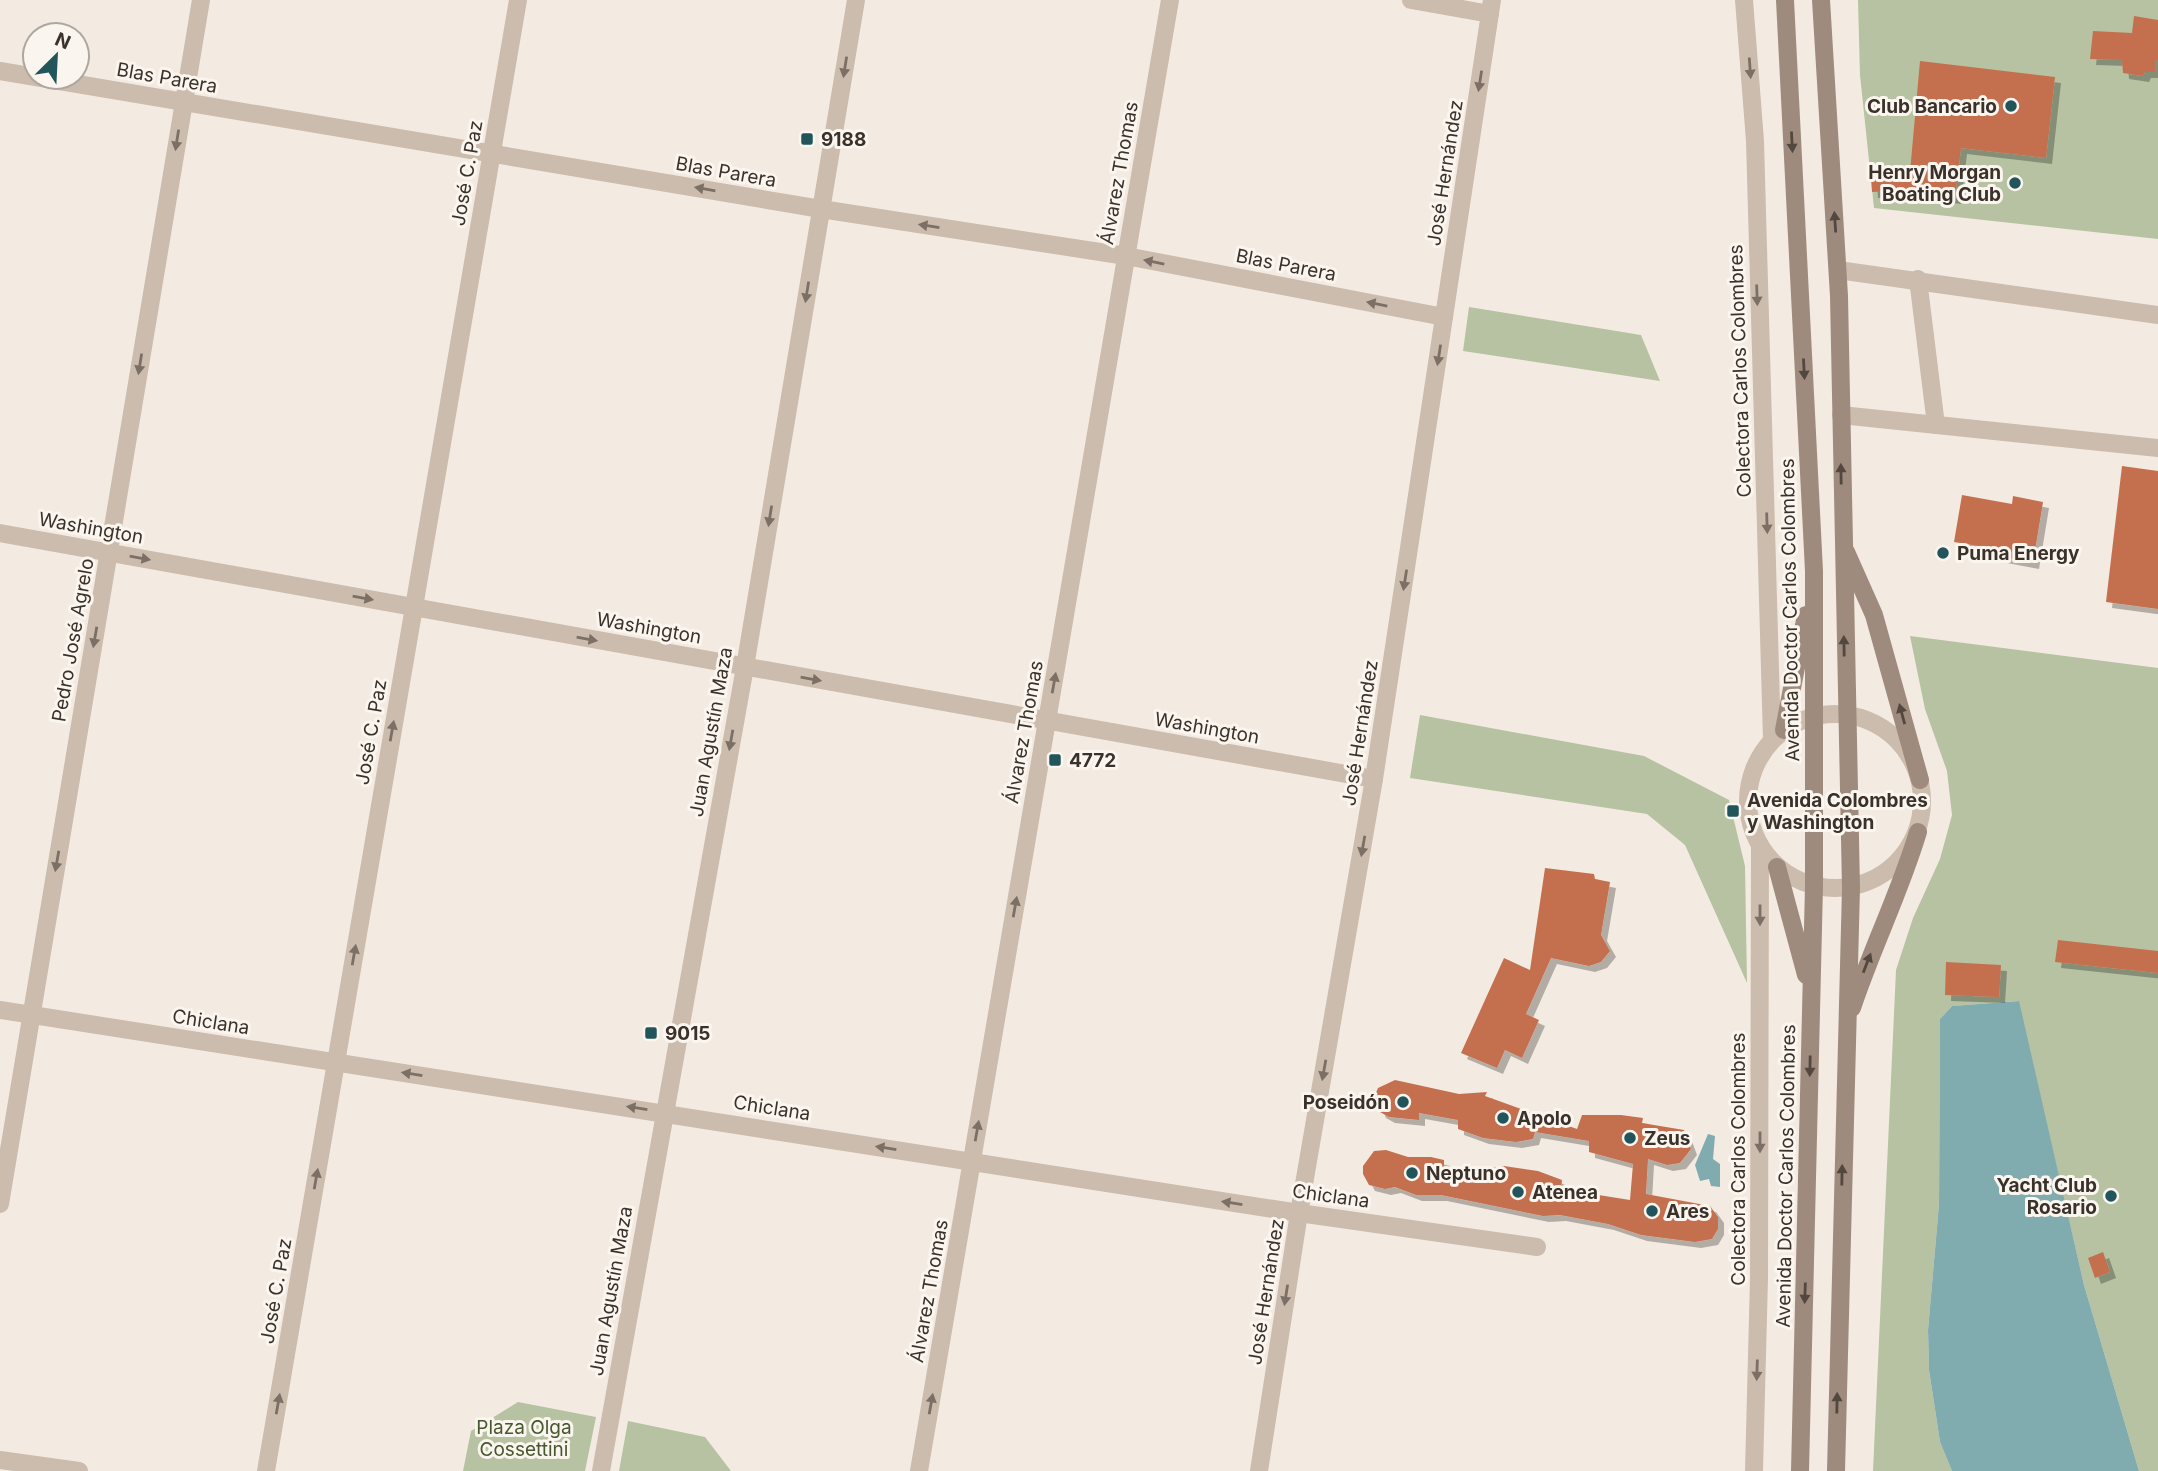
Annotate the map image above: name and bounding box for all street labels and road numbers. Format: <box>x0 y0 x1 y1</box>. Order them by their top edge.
street label: Blas Parera <box>115 58 219 98</box>
street label: José Hernández <box>1422 98 1468 248</box>
street label: Álvarez Thomas <box>1094 100 1143 246</box>
street label: José C. Paz <box>446 118 488 228</box>
street label: Blas Parera <box>674 152 778 192</box>
street label: Blas Parera <box>1234 244 1338 286</box>
street label: Colectora Carlos Colombres <box>1724 244 1756 498</box>
street label: Avenida Doctor Carlos Colombres <box>1776 458 1804 762</box>
street label: Washington <box>37 507 145 549</box>
street label: Pedro José Agrelo <box>47 556 99 724</box>
street label: Washington <box>595 607 703 649</box>
street label: Juan Agustín Maza <box>685 645 737 819</box>
street label: José Hernández <box>1337 658 1383 808</box>
street label: Álvarez Thomas <box>999 659 1048 805</box>
street label: José C. Paz <box>350 677 392 787</box>
street label: Washington <box>1153 707 1261 749</box>
street label: Chiclana <box>171 1005 251 1039</box>
street label: Avenida Doctor Carlos Colombres <box>1772 1024 1800 1328</box>
street label: Colectora Carlos Colombres <box>1727 1032 1750 1286</box>
street label: Chiclana <box>732 1091 812 1125</box>
street label: Chiclana <box>1291 1179 1371 1213</box>
street label: Juan Agustín Maza <box>585 1204 637 1378</box>
street label: José Hernández <box>1243 1217 1289 1367</box>
street label: Álvarez Thomas <box>904 1218 953 1364</box>
street label: José C. Paz <box>255 1236 297 1346</box>

